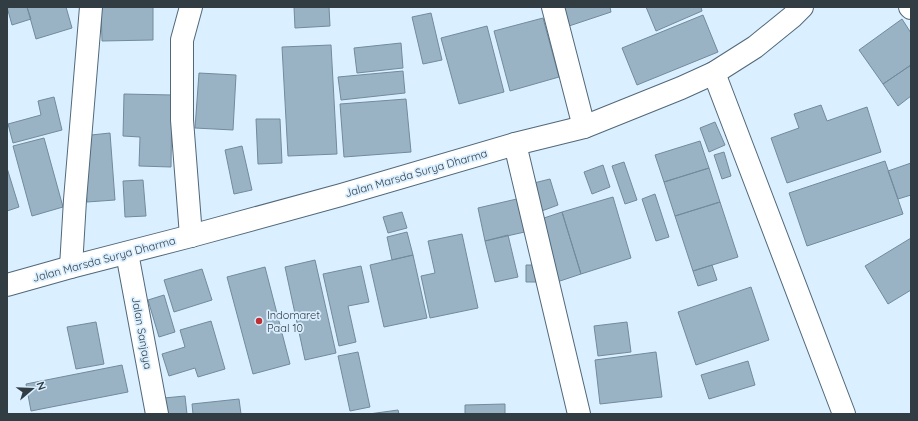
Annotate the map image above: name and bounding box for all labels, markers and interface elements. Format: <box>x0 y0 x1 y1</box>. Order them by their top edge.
street label: Jalan Marsda Surya Dharma <box>343 146 489 200</box>
street label: Jalan Marsda Surya Dharma <box>31 233 177 285</box>
street label: Jalan Sanjaya <box>129 296 155 370</box>
place label: Indomaret Paal 10 <box>267 308 320 335</box>
marker: Indomaret Paal 10 <box>254 316 264 326</box>
north arrow <box>12 369 52 409</box>
text: N <box>34 380 49 392</box>

